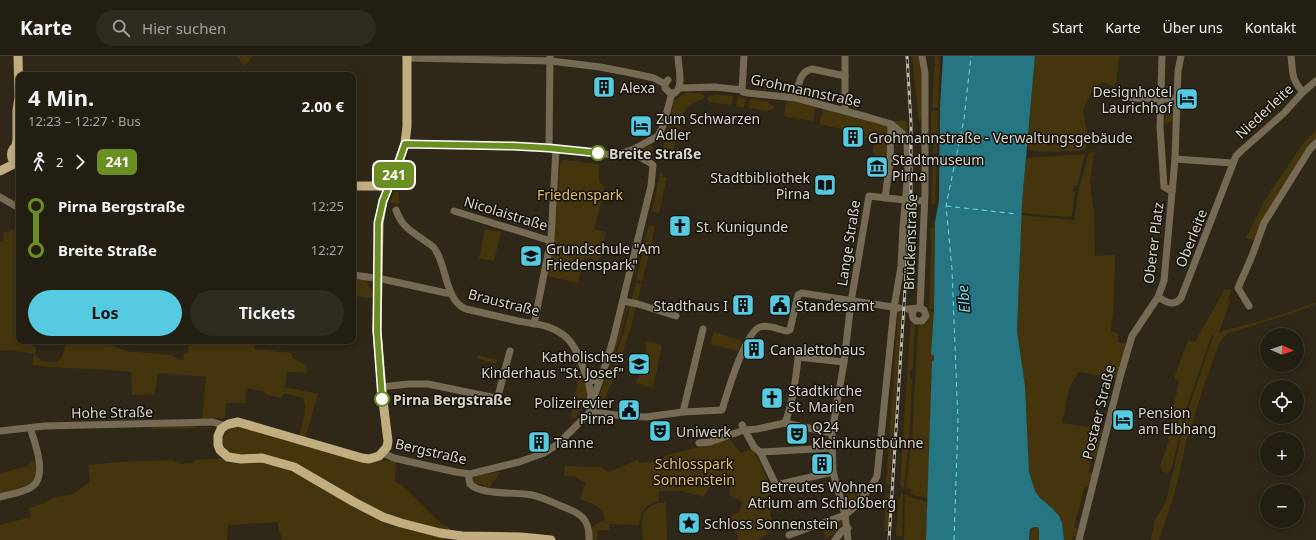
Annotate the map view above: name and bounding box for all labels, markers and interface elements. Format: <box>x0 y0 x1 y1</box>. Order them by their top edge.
search box <box>96 10 376 46</box>
text: Karte <box>20 15 72 41</box>
icon: search <box>110 17 132 39</box>
text: Hier suchen <box>142 18 226 38</box>
text: Start <box>1052 18 1083 37</box>
text: Karte <box>1105 18 1141 37</box>
text: Über uns <box>1163 18 1223 37</box>
text: Kontakt <box>1245 18 1296 37</box>
street label: Grohmannstraße <box>749 69 863 111</box>
building icon: Alexa <box>591 74 617 100</box>
place label: Alexa <box>620 78 655 97</box>
street label: Niederleite <box>1231 79 1297 143</box>
text: 4 Min. <box>28 82 94 112</box>
place label: Designhotel Laurichhof <box>1093 82 1173 117</box>
hotel icon: Designhotel Laurichhof <box>1174 86 1200 112</box>
text: 2.00 € <box>302 96 344 116</box>
place label: Zum Schwarzen Adler <box>656 109 760 144</box>
text: 12:23 – 12:27 · Bus <box>28 112 141 130</box>
hotel icon: Zum Schwarzen Adler <box>628 113 654 139</box>
building icon: Grohmannstraße - Verwaltungsgebäude <box>840 124 866 150</box>
place label: Grohmannstraße - Verwaltungsgebäude <box>868 128 1133 147</box>
place label: Breite Straße <box>609 144 701 163</box>
marker: Breite Straße <box>590 145 606 161</box>
place label: Stadtmuseum Pirna <box>892 150 984 185</box>
icon: walk <box>28 151 50 173</box>
icon: forward <box>69 151 91 173</box>
text: 241 <box>105 152 129 171</box>
text: 2 <box>56 153 63 171</box>
museum icon: Stadtmuseum Pirna <box>864 154 890 180</box>
line badge: 241 <box>371 162 417 188</box>
text: 241 <box>382 165 406 184</box>
place label: Stadtbibliothek Pirna <box>710 168 811 203</box>
library icon: Stadtbibliothek Pirna <box>812 172 838 198</box>
park label: Friedenspark <box>537 185 624 204</box>
street label: Nicolaistraße <box>462 191 550 235</box>
street label: Brückenstraße <box>899 194 921 290</box>
text: Pirna Bergstraße <box>58 196 185 216</box>
text: 12:25 <box>311 197 344 215</box>
street label: Lange Straße <box>832 199 864 287</box>
street label: Oberer Platz <box>1139 201 1167 285</box>
street label: Oberleite <box>1171 206 1211 270</box>
church icon: St. Kunigunde <box>667 213 693 239</box>
place label: St. Kunigunde <box>696 217 788 236</box>
place label: Grundschule "Am Friedenspark" <box>546 239 661 274</box>
text: Breite Straße <box>58 240 157 260</box>
text: 12:27 <box>311 241 344 259</box>
school or university icon: Grundschule "Am Friedenspark" <box>518 243 544 269</box>
street label: Braustraße <box>466 284 542 320</box>
water label: Elbe <box>952 284 974 314</box>
button: Los <box>28 290 182 336</box>
button: Tickets <box>190 290 344 336</box>
building icon: Stadthaus I <box>730 292 756 318</box>
public building icon: Standesamt <box>767 292 793 318</box>
place label: Stadthaus I <box>653 296 728 315</box>
place label: Standesamt <box>796 296 874 315</box>
north arrow <box>1260 328 1304 372</box>
map controls <box>1260 328 1304 528</box>
building icon: Canalettohaus <box>741 336 767 362</box>
place label: Canalettohaus <box>770 340 865 359</box>
place label: Katholisches Kinderhaus "St. Josef" <box>481 347 624 382</box>
school or university icon: Katholisches Kinderhaus "St. Josef" <box>626 351 652 377</box>
street label: Postaer Straße <box>1077 363 1119 461</box>
button: locate <box>1260 380 1304 424</box>
place label: Stadtkirche St. Marien <box>788 381 862 416</box>
church icon: Stadtkirche St. Marien <box>759 385 785 411</box>
place label: Pirna Bergstraße <box>393 390 512 409</box>
marker: Pirna Bergstraße <box>374 391 390 407</box>
place label: Polizeirevier Pirna <box>534 393 614 428</box>
public building icon: Polizeirevier Pirna <box>616 397 642 423</box>
street label: Hohe Straße <box>71 402 153 422</box>
place label: Pension am Elbhang <box>1138 403 1216 438</box>
hotel icon: Pension am Elbhang <box>1110 407 1136 433</box>
place label: Q24 Kleinkunstbühne <box>812 417 924 452</box>
theatre icon: Uniwerk <box>647 418 673 444</box>
theatre icon: Q24 Kleinkunstbühne <box>784 421 810 447</box>
place label: Uniwerk <box>676 422 731 441</box>
building icon: Tanne <box>526 429 552 455</box>
button: + <box>1260 432 1304 476</box>
place label: Tanne <box>554 433 594 452</box>
street label: Bergstraße <box>393 434 469 469</box>
building icon: Betreutes Wohnen Atrium am Schloßberg <box>809 451 835 477</box>
park label: Schlosspark Sonnenstein <box>653 454 735 489</box>
place label: Betreutes Wohnen Atrium am Schloßberg <box>748 477 896 512</box>
button: − <box>1260 484 1304 528</box>
place icon: Schloss Sonnenstein <box>676 510 702 536</box>
place label: Schloss Sonnenstein <box>704 514 838 533</box>

